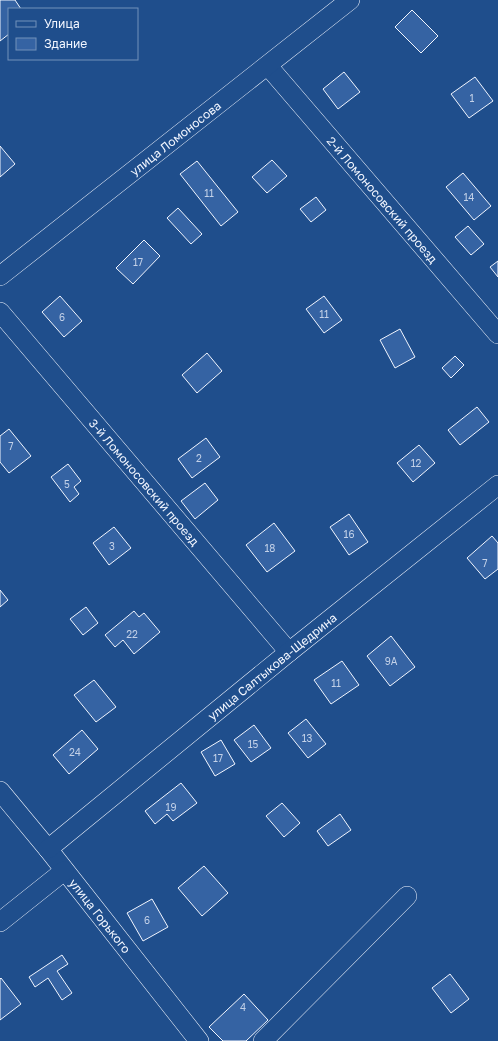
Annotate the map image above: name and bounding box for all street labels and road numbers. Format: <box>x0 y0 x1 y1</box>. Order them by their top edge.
street label: улица Ломоносова <box>127 97 224 178</box>
street label: 2-й Ломоносовский проезд <box>324 133 441 266</box>
street label: 3-й Ломоносовский проезд <box>87 415 203 549</box>
street label: улица Салтыкова-Щедрина <box>204 610 339 723</box>
street label: улица Горького <box>66 875 134 956</box>

